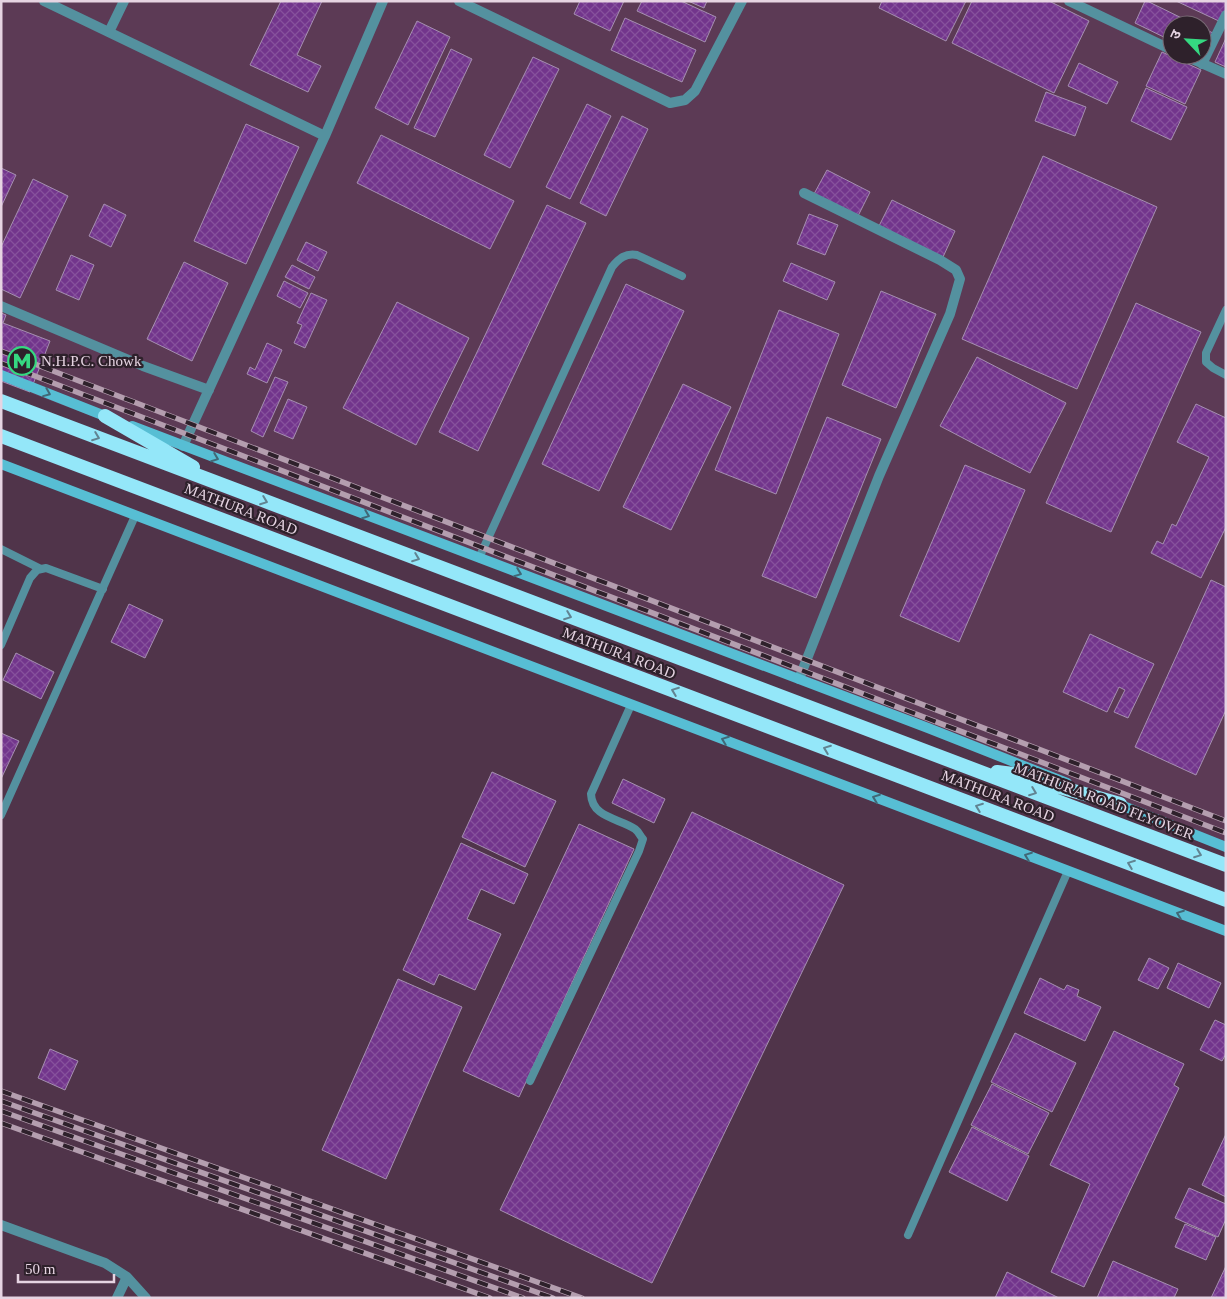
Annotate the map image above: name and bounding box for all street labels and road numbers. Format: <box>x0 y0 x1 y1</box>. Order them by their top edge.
street label: MATHURA ROAD <box>182 480 300 538</box>
street label: MATHURA ROAD <box>560 624 678 682</box>
street label: MATHURA ROAD FLYOVER <box>1012 759 1196 843</box>
street label: MATHURA ROAD <box>939 767 1057 825</box>

